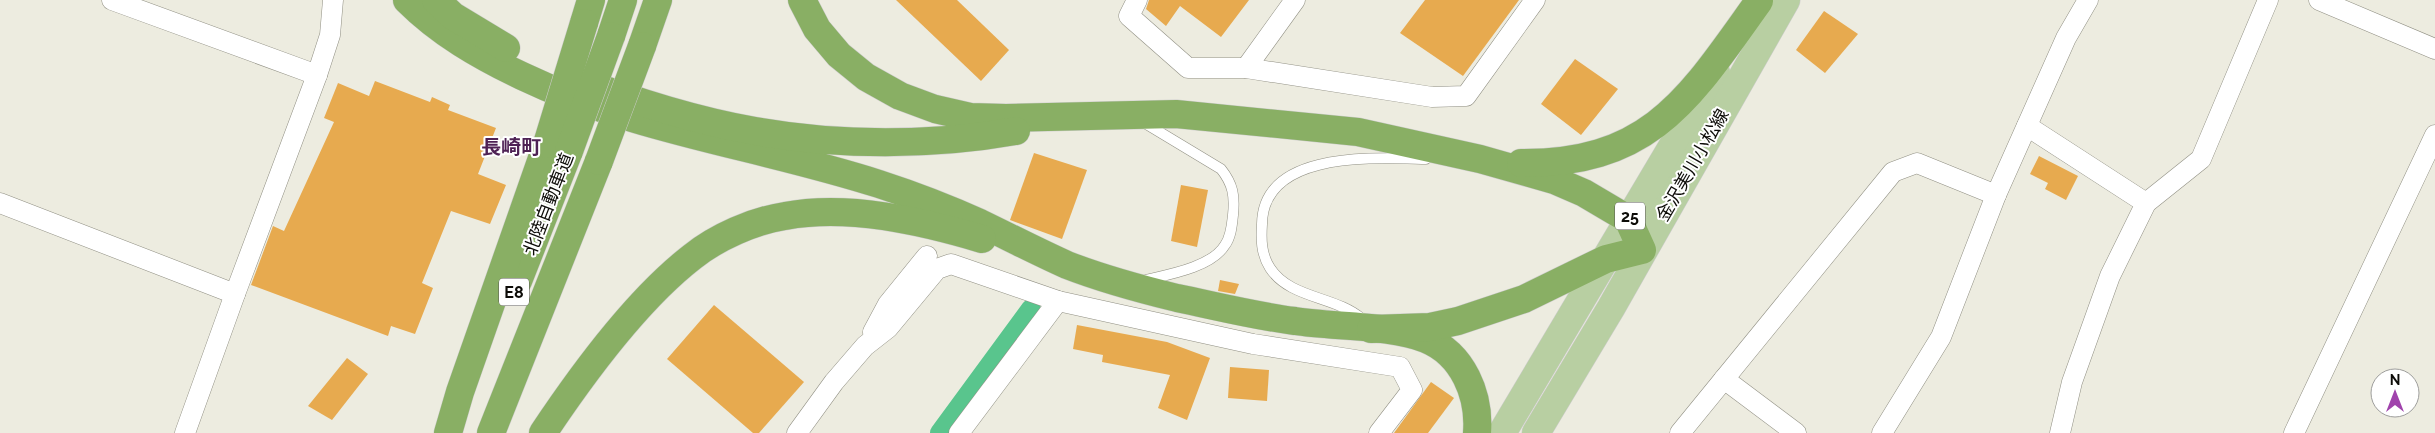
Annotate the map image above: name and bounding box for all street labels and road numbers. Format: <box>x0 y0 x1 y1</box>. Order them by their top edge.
street label: 金沢美川小松線 <box>1651 105 1733 225</box>
street label: 北陸自動車道 <box>519 150 577 258</box>
road number: 25 <box>1615 202 1645 230</box>
road number: E8 <box>499 278 529 306</box>

